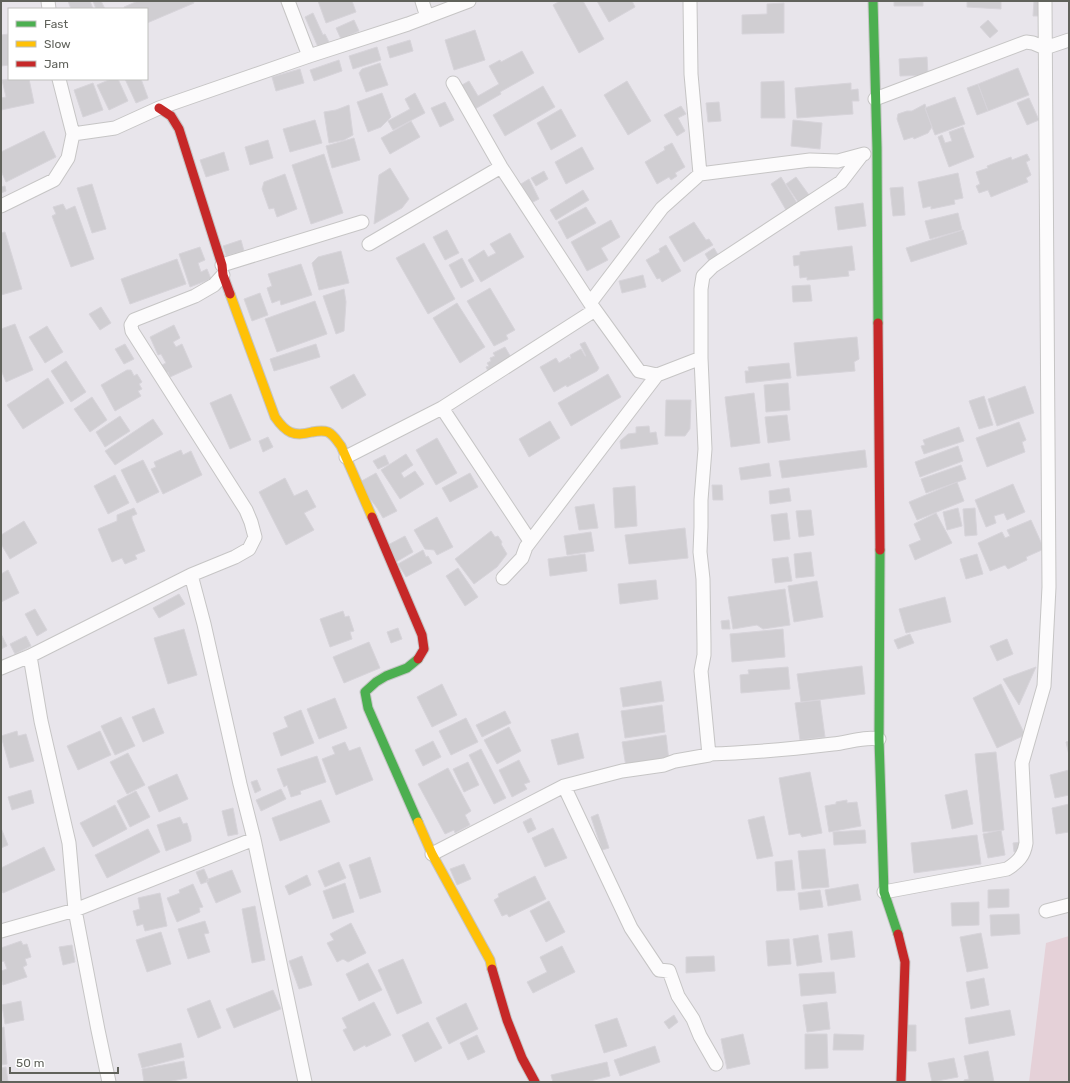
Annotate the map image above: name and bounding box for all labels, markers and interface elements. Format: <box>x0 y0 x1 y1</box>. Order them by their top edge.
legend <box>8 8 148 80</box>
text: Fast <box>44 17 68 31</box>
text: Slow <box>44 37 71 51</box>
text: Jam <box>44 57 69 71</box>
scale bar <box>10 1049 118 1075</box>
text: 50 m <box>16 1056 44 1070</box>

